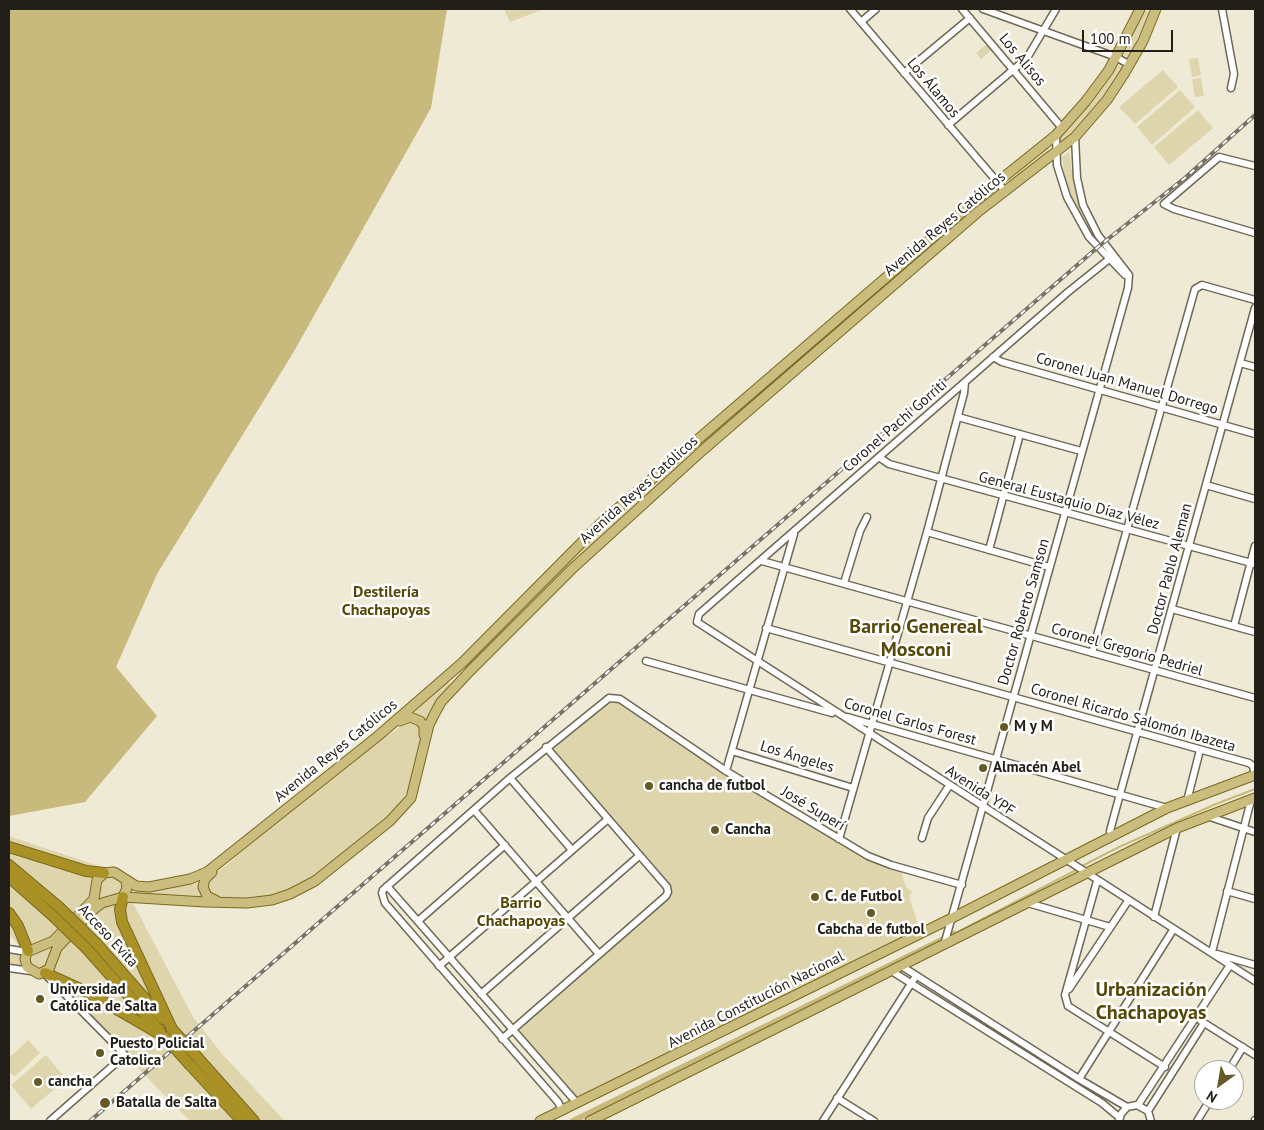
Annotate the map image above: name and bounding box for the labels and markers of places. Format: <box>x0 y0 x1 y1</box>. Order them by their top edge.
place label: M y M <box>1014 718 1053 736</box>
marker: M y M <box>998 721 1010 733</box>
place label: Almacén Abel <box>993 759 1081 777</box>
marker: Almacén Abel <box>977 762 989 774</box>
place label: cancha de futbol <box>659 777 765 795</box>
marker: cancha de futbol <box>643 780 655 792</box>
place label: Cancha <box>725 821 771 839</box>
marker: Cancha <box>709 824 721 836</box>
place label: C. de Futbol <box>825 888 902 906</box>
marker: C. de Futbol <box>809 891 821 903</box>
marker: Cabcha de futbol <box>865 907 877 919</box>
place label: Cabcha de futbol <box>817 921 925 939</box>
place label: Universidad Católica de Salta <box>50 981 157 1016</box>
marker: Universidad Católica de Salta <box>34 993 46 1005</box>
place label: Puesto Policial Catolica <box>110 1035 204 1070</box>
marker: Puesto Policial Catolica <box>94 1047 106 1059</box>
place label: cancha <box>48 1073 92 1091</box>
marker: cancha <box>32 1076 44 1088</box>
place label: Batalla de Salta <box>116 1094 217 1112</box>
marker: Batalla de Salta <box>98 1096 112 1110</box>

